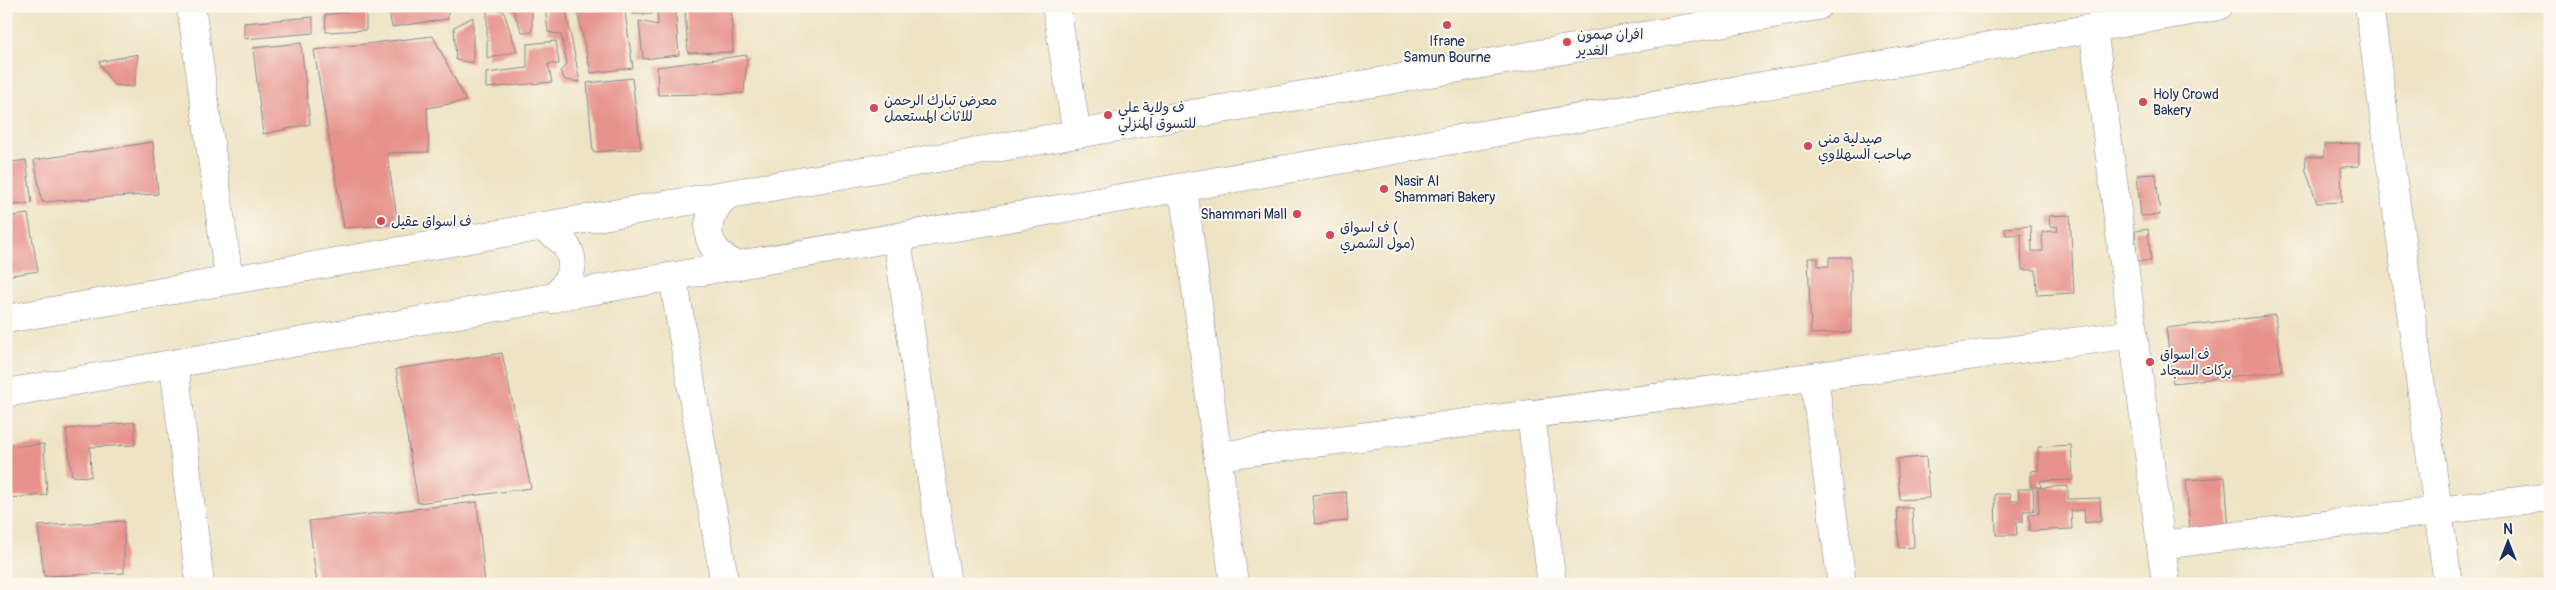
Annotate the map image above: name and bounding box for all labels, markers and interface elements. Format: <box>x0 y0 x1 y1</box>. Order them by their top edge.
marker: Ifrane Samun Bourne <box>1441 19 1453 31</box>
place label: افران صمون الغدير <box>1576 26 1643 59</box>
place label: Ifrane Samun Bourne <box>1403 33 1491 66</box>
marker: افران صمون الغدير <box>1561 36 1573 48</box>
place label: Holy Crowd Bakery <box>2153 86 2219 119</box>
place label: معرض تبارك الرحمن للاثاث المستعمل <box>884 92 997 125</box>
marker: Holy Crowd Bakery <box>2137 96 2149 108</box>
place label: ف ولاية علي للتسوق المنزلي <box>1118 99 1196 136</box>
marker: معرض تبارك الرحمن للاثاث المستعمل <box>868 102 880 114</box>
marker: ف ولاية علي للتسوق المنزلي <box>1102 109 1114 121</box>
place label: صيدلية منى صاحب السهلاوي <box>1818 130 1912 165</box>
marker: صيدلية منى صاحب السهلاوي <box>1802 140 1814 152</box>
place label: Nasir Al Shammari Bakery <box>1394 173 1495 206</box>
marker: Nasir Al Shammari Bakery <box>1378 183 1390 195</box>
place label: Shammari Mall <box>1201 206 1287 223</box>
marker: Shammari Mall <box>1291 208 1303 220</box>
place label: ف اسواق عقيل <box>391 213 472 230</box>
marker: ف اسواق عقيل <box>375 215 387 227</box>
place label: ف اسواق ( مول الشمري) <box>1340 219 1415 254</box>
marker: ف اسواق ( مول الشمري) <box>1324 229 1336 241</box>
place label: ف اسواق بركات السجاد <box>2160 346 2232 379</box>
marker: ف اسواق بركات السجاد <box>2144 356 2156 368</box>
north arrow <box>2484 518 2534 568</box>
text: N <box>2503 521 2513 538</box>

